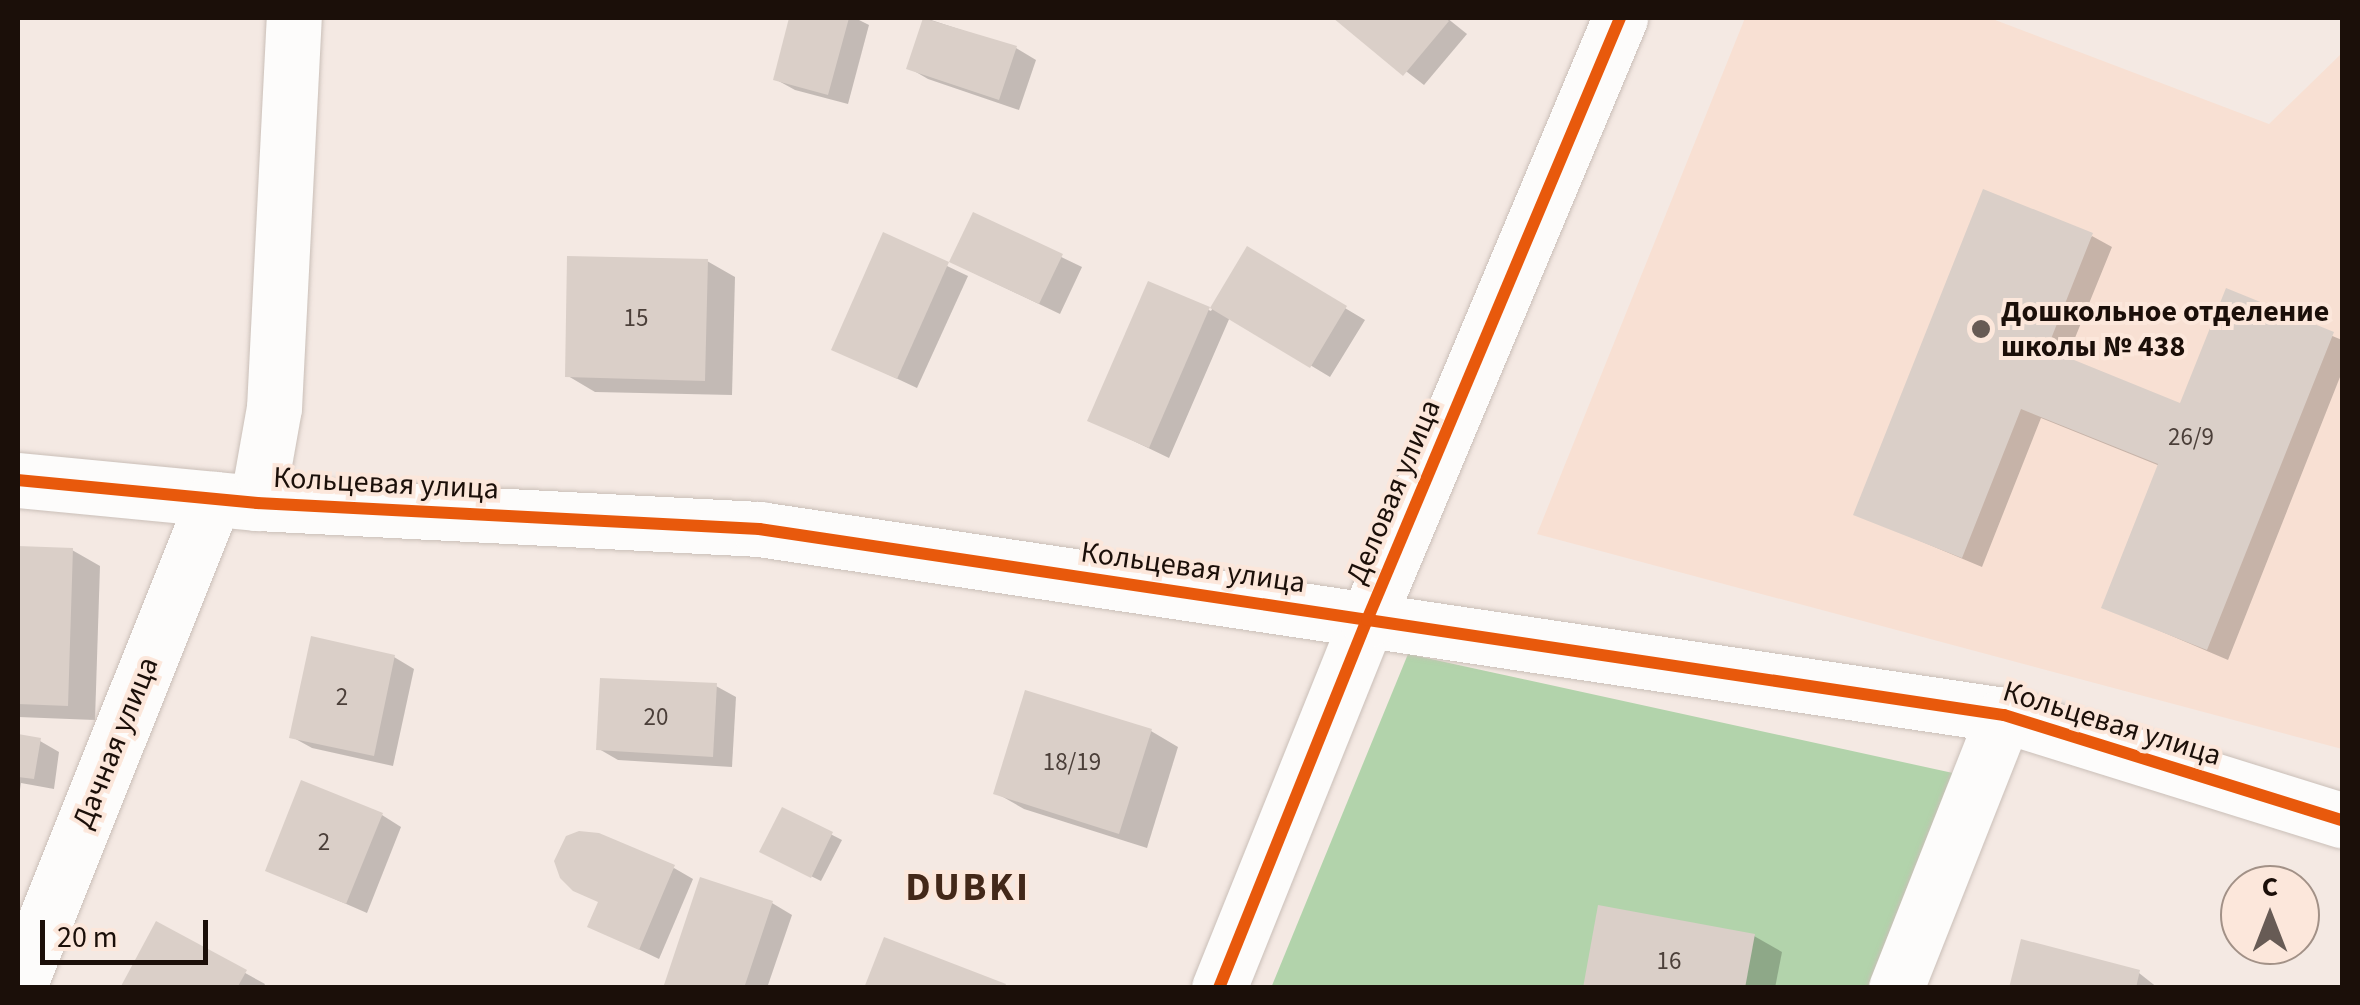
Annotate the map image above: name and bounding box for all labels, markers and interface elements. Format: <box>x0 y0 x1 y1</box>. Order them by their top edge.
place label: Дошкольное отделение школы № 438 <box>2001 294 2329 364</box>
house number: 15 <box>624 303 648 333</box>
marker: Дошкольное отделение школы № 438 <box>1970 318 1992 340</box>
street label: Деловая улица <box>1339 394 1449 590</box>
house number: 26/9 <box>2168 422 2214 452</box>
street label: Кольцевая улица <box>272 460 500 508</box>
street label: Кольцевая улица <box>1079 534 1307 602</box>
street label: Дачная улица <box>65 652 167 834</box>
street label: Кольцевая улица <box>1999 674 2225 774</box>
house number: 2 <box>336 682 348 712</box>
house number: 20 <box>644 702 668 732</box>
house number: 18/19 <box>1043 747 1101 777</box>
house number: 2 <box>318 827 330 857</box>
district label: DUBKI <box>905 864 1031 912</box>
north arrow <box>2220 865 2320 965</box>
text: С <box>2262 867 2278 907</box>
scale bar <box>45 900 212 962</box>
text: 20 m <box>57 916 118 959</box>
house number: 16 <box>1657 946 1681 976</box>

